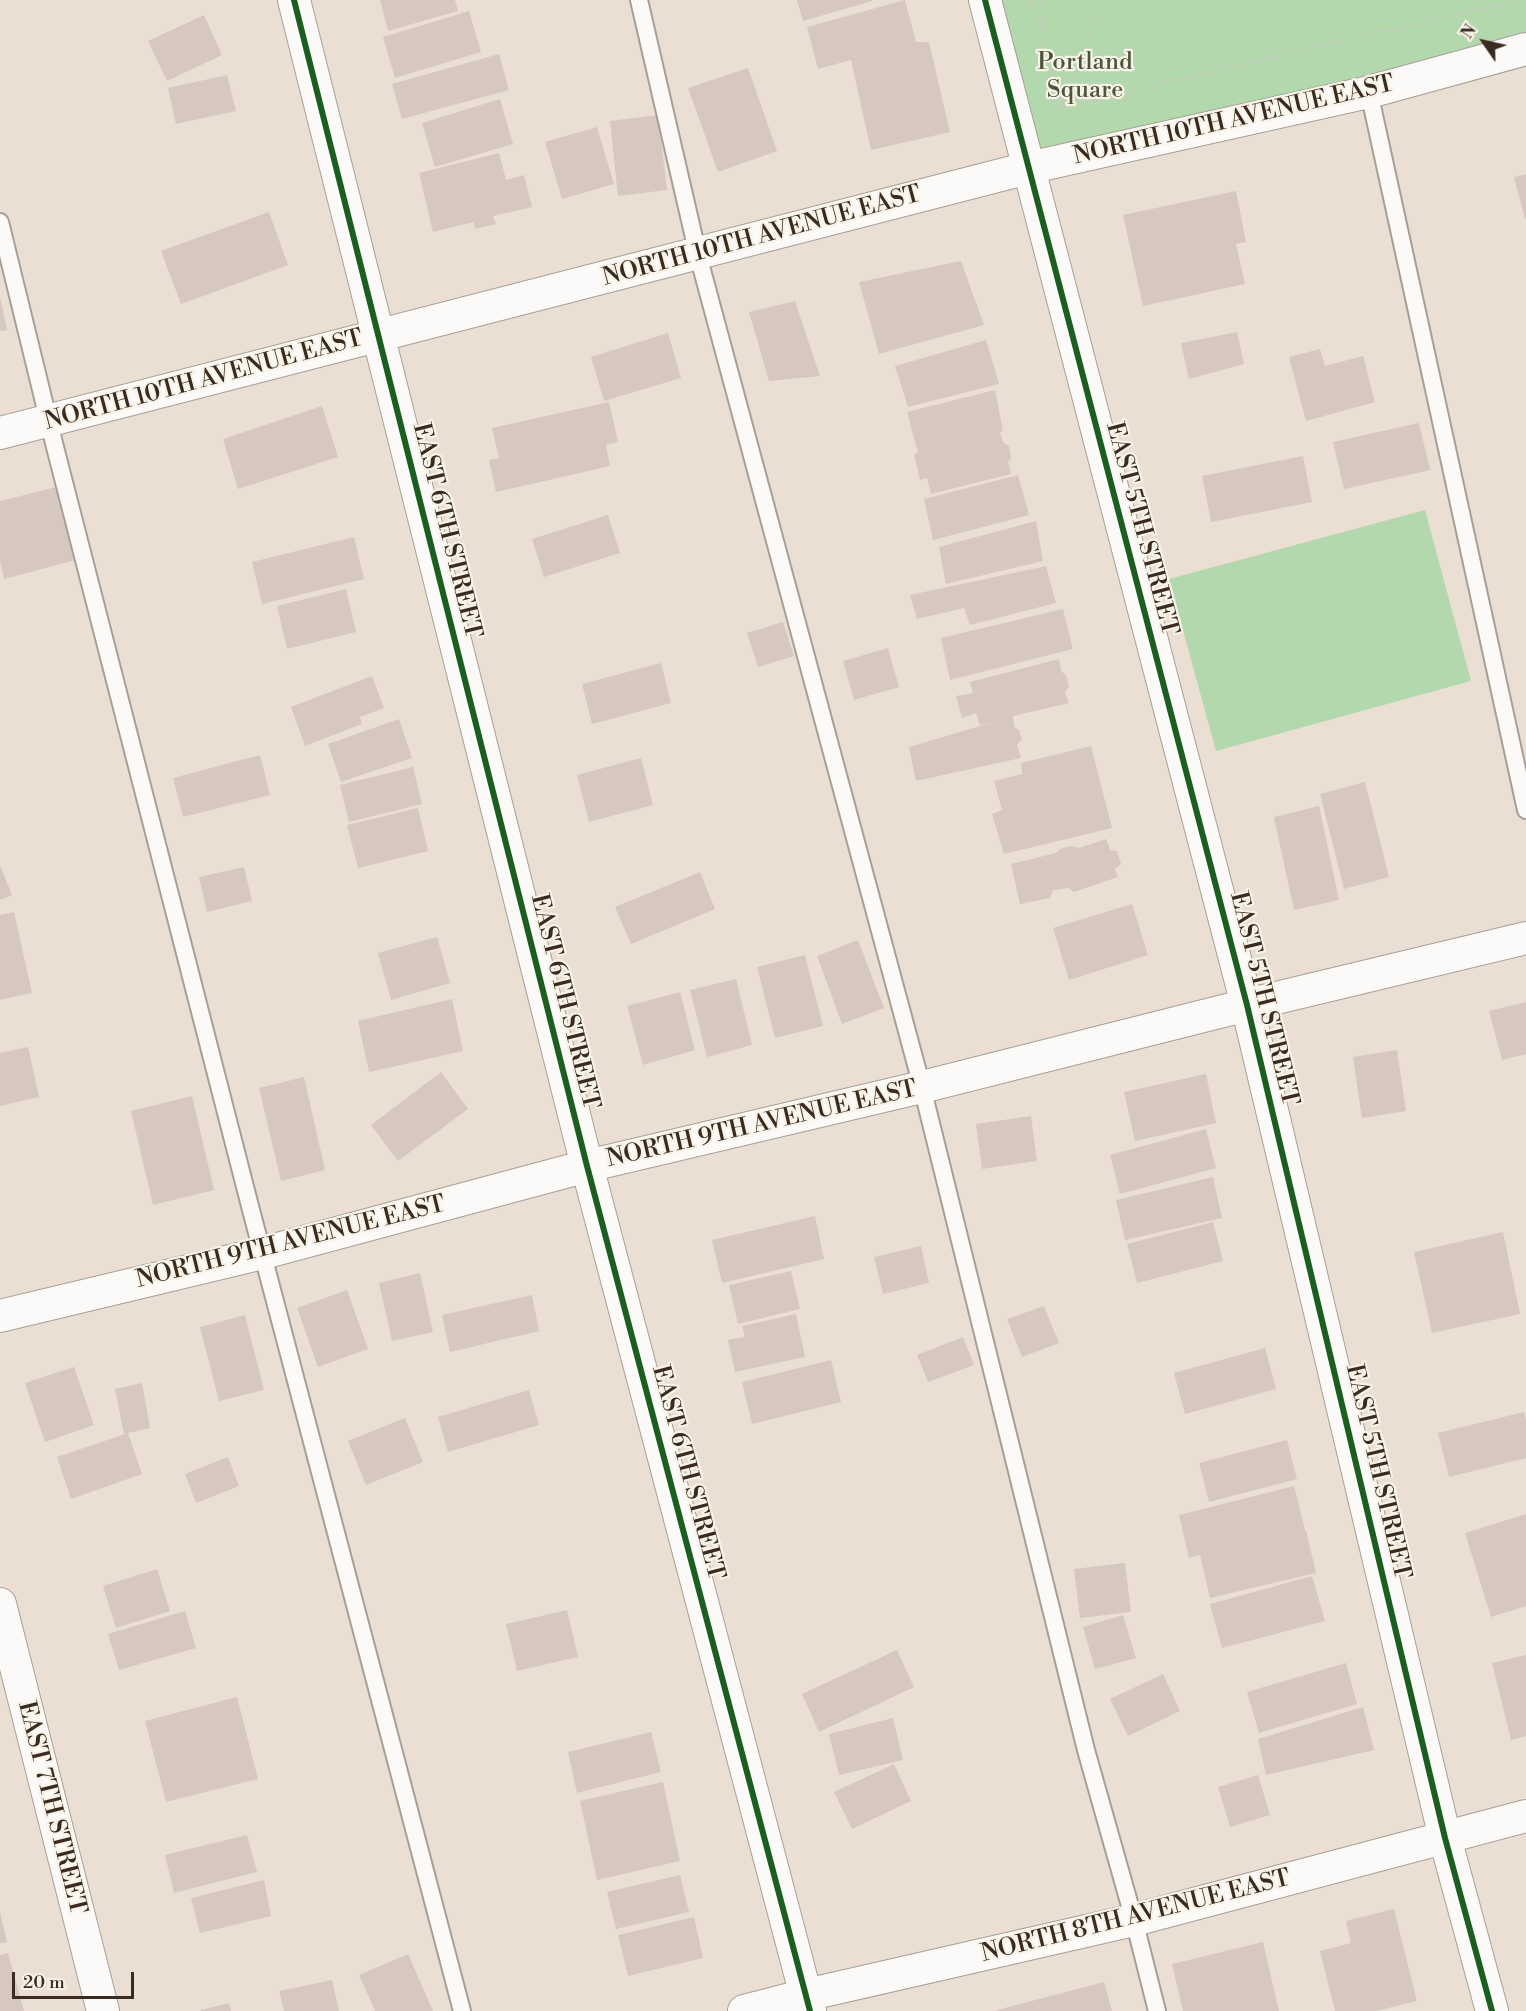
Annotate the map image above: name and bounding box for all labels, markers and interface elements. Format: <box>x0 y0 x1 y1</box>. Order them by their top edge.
north arrow <box>1454 12 1514 72</box>
text: N <box>1457 21 1481 43</box>
park label: Portland Square <box>1037 49 1133 105</box>
street label: NORTH 10TH AVENUE EAST <box>1071 70 1397 172</box>
street label: NORTH 10TH AVENUE EAST <box>600 181 924 293</box>
street label: NORTH 10TH AVENUE EAST <box>42 325 366 437</box>
street label: EAST 5TH STREET <box>1099 419 1183 639</box>
street label: EAST 6TH STREET <box>405 420 487 642</box>
street label: EAST 5TH STREET <box>1222 889 1304 1109</box>
street label: EAST 6TH STREET <box>523 891 605 1113</box>
street label: NORTH 9TH AVENUE EAST <box>604 1075 920 1175</box>
street label: NORTH 9TH AVENUE EAST <box>133 1191 449 1295</box>
street label: EAST 5TH STREET <box>1338 1362 1416 1582</box>
street label: EAST 6TH STREET <box>645 1363 729 1583</box>
street label: EAST 7TH STREET <box>11 1699 91 1917</box>
street label: NORTH 8TH AVENUE EAST <box>978 1865 1294 1969</box>
scale bar <box>15 1960 136 1998</box>
text: 20 m <box>23 1971 65 1994</box>

